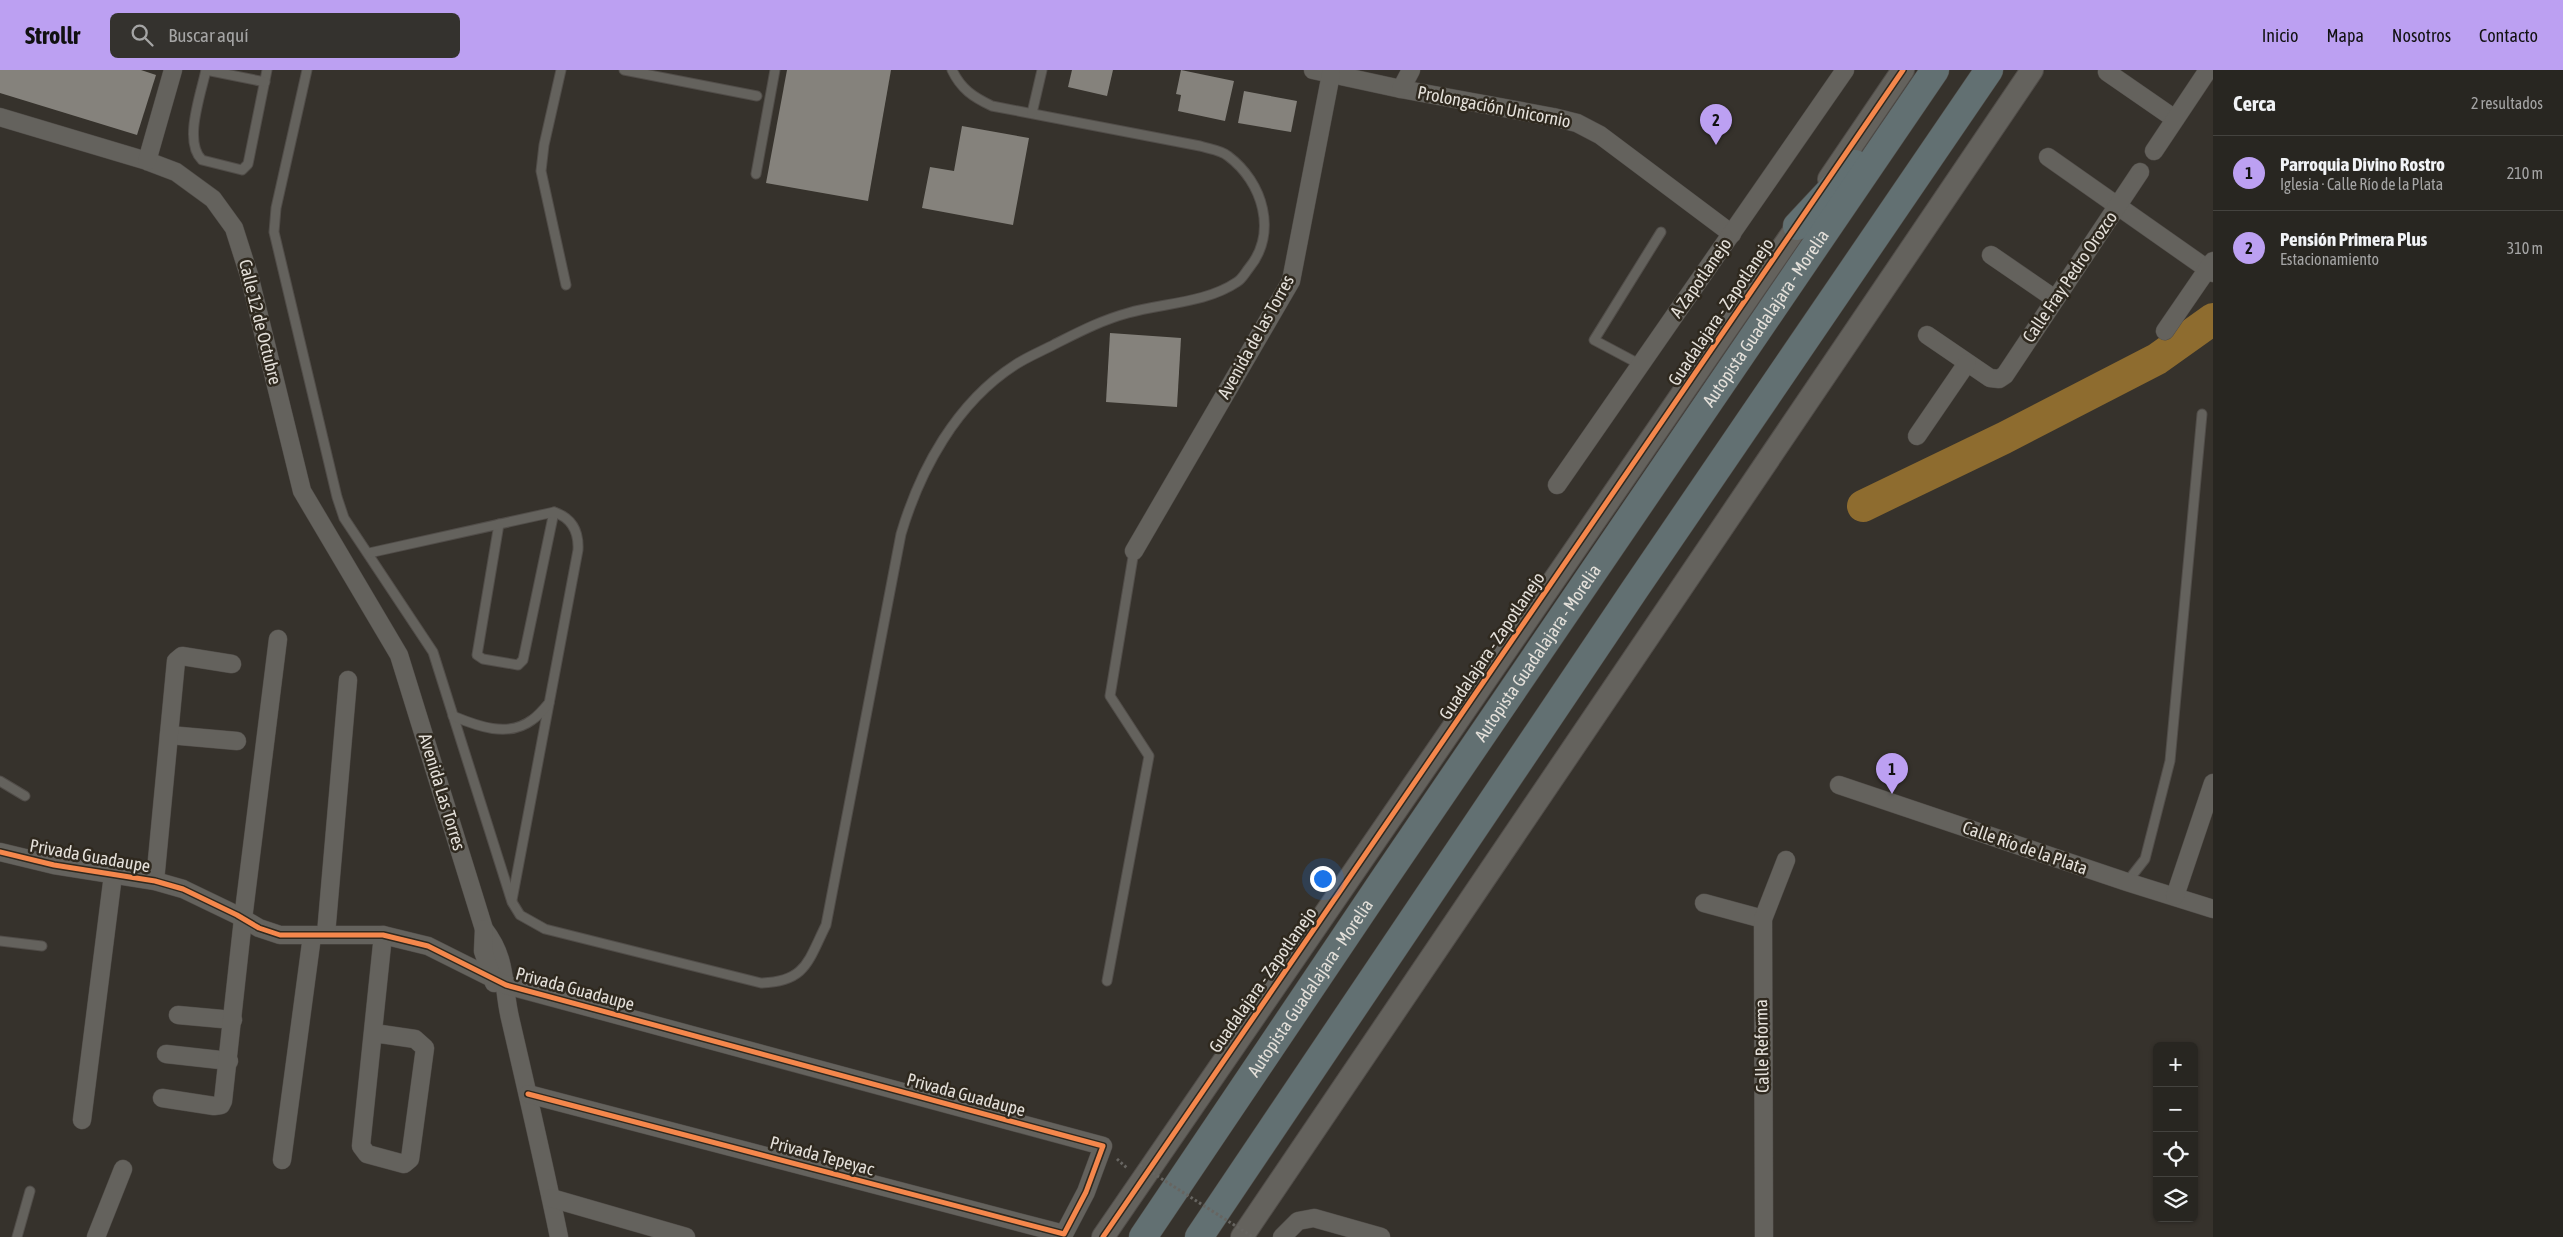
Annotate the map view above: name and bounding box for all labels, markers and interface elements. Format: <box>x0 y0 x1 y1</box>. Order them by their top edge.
search box <box>110 13 460 58</box>
icon: search <box>128 21 156 49</box>
text: Strollr <box>25 22 80 49</box>
text: Buscar aquí <box>168 24 249 46</box>
text: Inicio <box>2262 25 2298 46</box>
text: Mapa <box>2326 25 2364 46</box>
text: Nosotros <box>2392 25 2451 46</box>
text: Contacto <box>2479 25 2538 46</box>
street label: Prolongación Unicornio <box>1416 81 1573 132</box>
text: Cerca <box>2233 91 2276 115</box>
text: 2 resultados <box>2471 94 2543 112</box>
pin: 2 <box>1700 104 1732 145</box>
text: Parroquia Divino Rostro <box>2280 153 2445 175</box>
text: 1 <box>2245 164 2253 182</box>
text: 210 m <box>2507 164 2543 182</box>
text: Iglesia · Calle Río de la Plata <box>2280 175 2443 193</box>
street label: Calle Fray Pedro Orozco <box>2018 207 2121 346</box>
street label: Autopista Guadalajara - Morelia <box>1698 226 1833 410</box>
text: Pensión Primera Plus <box>2280 228 2427 250</box>
street label: Guadalajara - Zapotlanejo <box>1663 234 1778 389</box>
street label: A Zapotlanejo <box>1665 234 1736 322</box>
text: 2 <box>2245 239 2253 257</box>
text: 310 m <box>2507 239 2543 257</box>
text: Estacionamiento <box>2280 250 2379 268</box>
street label: Calle 12 de Octubre <box>235 257 286 387</box>
street label: Avenida de las Torres <box>1213 271 1298 402</box>
street label: Autopista Guadalajara - Morelia <box>1470 560 1605 745</box>
street label: Guadalajara - Zapotlanejo <box>1434 568 1549 723</box>
street label: Avenida Las Torres <box>415 731 470 853</box>
pin: 1 <box>1876 753 1908 794</box>
street label: Calle Río de la Plata <box>1960 816 2090 879</box>
street label: Privada Guadaupe <box>28 835 152 876</box>
your location <box>1310 866 1336 892</box>
street label: Autopista Guadalajara - Morelia <box>1243 895 1377 1081</box>
street label: Guadalajara - Zapotlanejo <box>1204 903 1321 1057</box>
street label: Privada Guadaupe <box>513 963 637 1014</box>
street label: Calle Reforma <box>1750 999 1773 1093</box>
map controls <box>2153 1042 2198 1222</box>
button: + <box>2153 1042 2198 1087</box>
street label: Privada Guadaupe <box>904 1069 1028 1120</box>
button: − <box>2153 1087 2198 1132</box>
street label: Privada Tepeyac <box>768 1132 877 1180</box>
button: locate <box>2153 1132 2198 1177</box>
button: layers <box>2153 1177 2198 1222</box>

